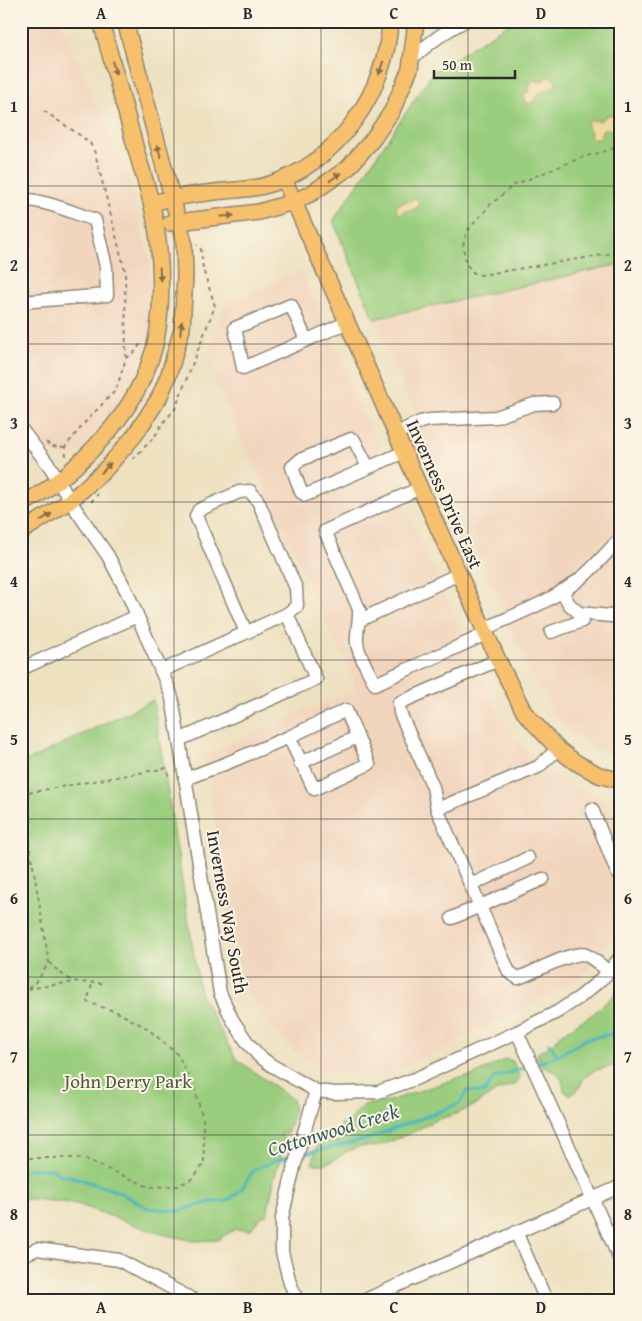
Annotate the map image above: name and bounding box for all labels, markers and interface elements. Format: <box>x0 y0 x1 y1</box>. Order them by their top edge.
text: A <box>96 1 107 25</box>
text: B <box>243 1 253 25</box>
text: C <box>389 1 399 25</box>
text: D <box>536 1 546 25</box>
scale bar <box>434 48 516 80</box>
text: 50 m <box>442 54 473 75</box>
one-way arrow <box>110 61 118 76</box>
one-way arrow <box>376 61 384 76</box>
text: 1 <box>10 94 18 118</box>
text: 1 <box>624 94 632 118</box>
one-way arrow <box>155 144 163 159</box>
one-way arrow <box>328 172 342 182</box>
one-way arrow <box>219 212 235 220</box>
text: 2 <box>10 253 18 277</box>
text: 2 <box>624 253 632 277</box>
one-way arrow <box>156 266 164 282</box>
one-way arrow <box>177 319 185 335</box>
text: 3 <box>10 411 18 435</box>
text: 3 <box>624 411 632 435</box>
street label: Inverness Drive East <box>400 415 491 573</box>
one-way arrow <box>100 463 112 475</box>
one-way arrow <box>39 512 52 521</box>
text: 4 <box>10 569 18 593</box>
text: 4 <box>624 569 632 593</box>
text: 5 <box>10 727 18 751</box>
text: 5 <box>624 727 632 751</box>
street label: Inverness Way South <box>200 828 256 996</box>
text: 6 <box>10 886 18 910</box>
text: 6 <box>624 886 632 910</box>
text: 7 <box>10 1044 18 1068</box>
text: 7 <box>624 1044 632 1068</box>
park label: John Derry Park <box>62 1067 192 1095</box>
water label: Cottonwood Creek <box>264 1096 403 1163</box>
text: 8 <box>10 1202 18 1226</box>
text: 8 <box>624 1202 632 1226</box>
text: A <box>96 1295 107 1319</box>
text: B <box>243 1295 253 1319</box>
text: C <box>389 1295 399 1319</box>
text: D <box>536 1295 546 1319</box>

